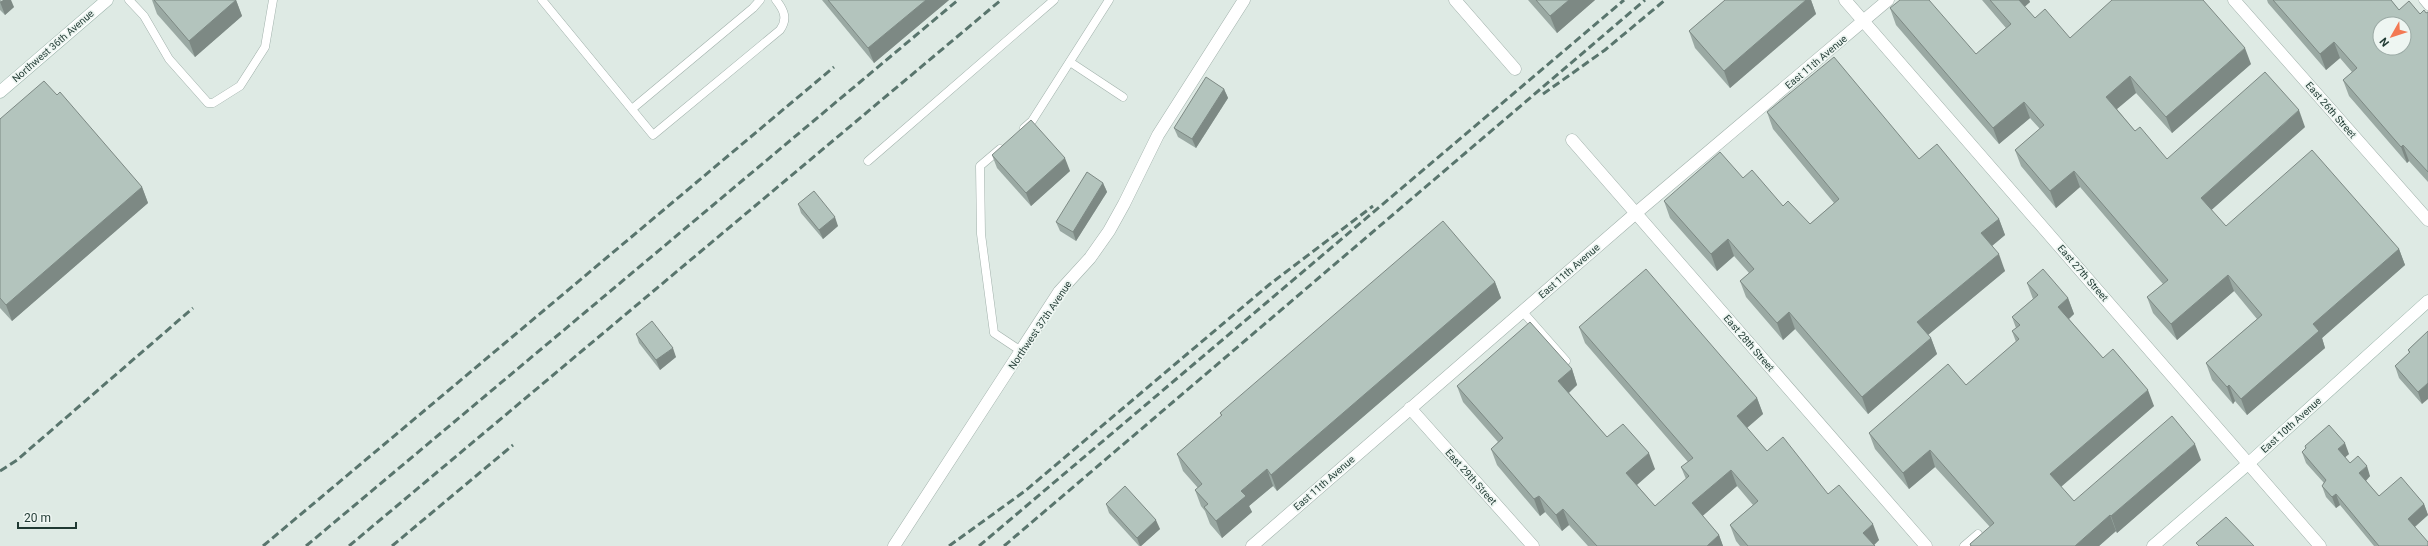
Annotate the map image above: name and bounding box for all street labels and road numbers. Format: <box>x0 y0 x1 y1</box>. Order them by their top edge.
street label: Northwest 36th Avenue <box>10 8 96 84</box>
street label: East 11th Avenue <box>1783 33 1849 91</box>
street label: East 26th Street <box>2304 80 2358 140</box>
street label: East 11th Avenue <box>1536 242 1602 300</box>
street label: East 27th Street <box>2056 243 2110 303</box>
street label: Northwest 37th Avenue <box>1006 279 1074 371</box>
street label: East 28th Street <box>1722 313 1776 373</box>
street label: East 10th Avenue <box>2259 395 2323 455</box>
street label: East 29th Street <box>1443 447 1499 507</box>
street label: East 11th Avenue <box>1291 454 1357 512</box>

